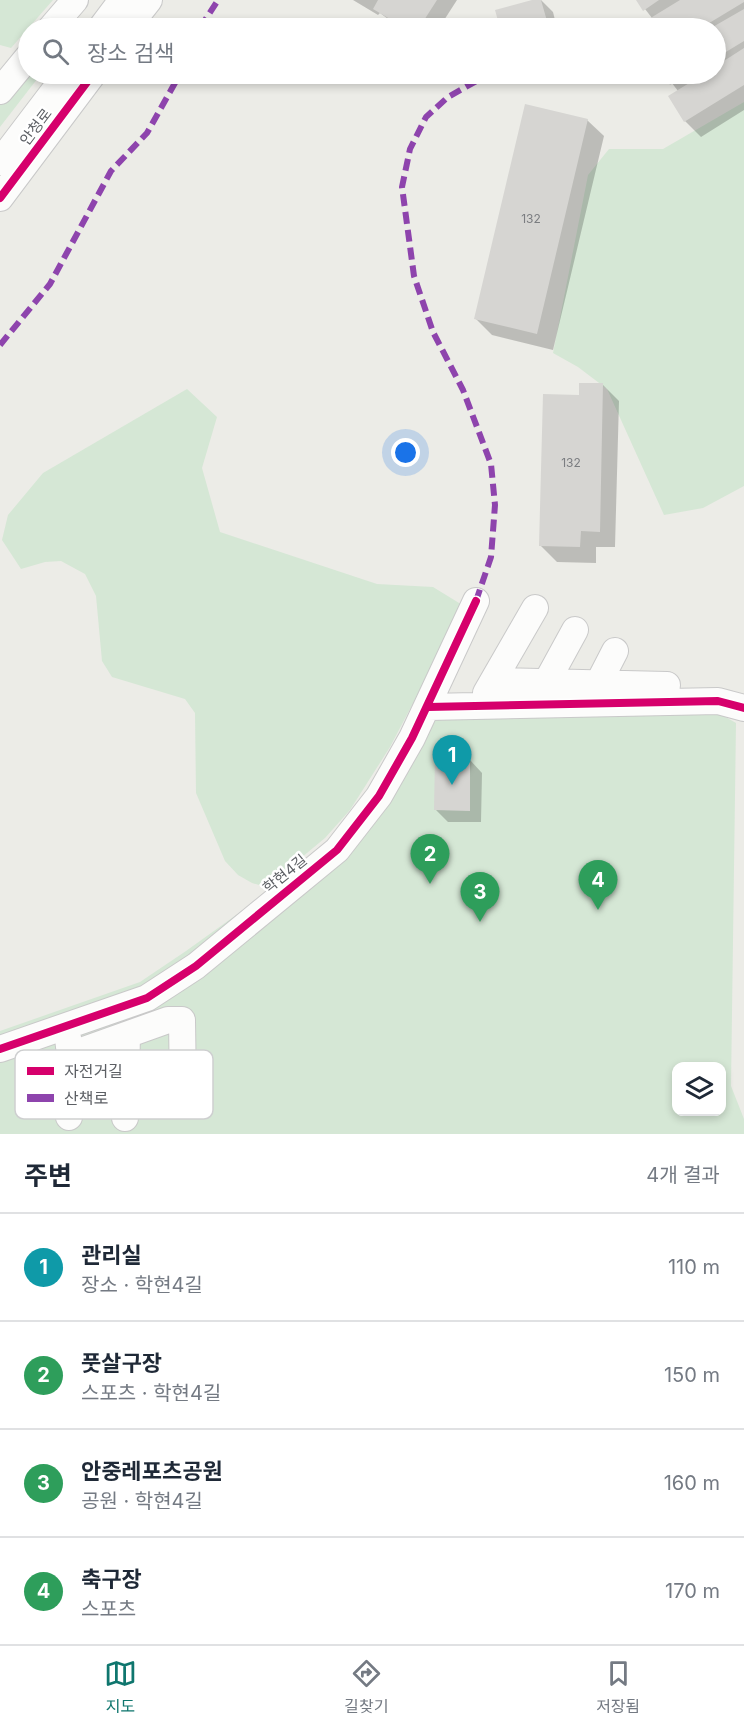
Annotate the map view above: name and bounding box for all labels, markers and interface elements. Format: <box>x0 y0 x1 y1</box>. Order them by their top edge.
search box <box>18 18 726 84</box>
icon: search <box>39 35 72 68</box>
text: 장소 검색 <box>87 40 174 66</box>
street label: 안청로 <box>16 104 56 149</box>
house number: 132 <box>521 211 541 226</box>
your location <box>391 438 420 467</box>
house number: 132 <box>561 455 581 470</box>
pin: 1 <box>432 736 472 785</box>
pin: 2 <box>410 834 450 884</box>
street label: 학현4길 <box>259 850 311 897</box>
pin: 4 <box>578 860 618 910</box>
pin: 3 <box>460 872 500 922</box>
legend <box>15 1050 213 1119</box>
text: 자전거길 <box>64 1061 123 1081</box>
map controls <box>672 1062 726 1116</box>
button: layers <box>672 1062 726 1116</box>
text: 산책로 <box>64 1088 108 1108</box>
text: 주변 <box>24 1160 72 1191</box>
text: 4개 결과 <box>646 1163 720 1187</box>
text: 관리실 <box>81 1242 142 1268</box>
text: 1 <box>39 1255 48 1279</box>
text: 110 m <box>668 1255 720 1279</box>
text: 장소 · 학현4길 <box>81 1273 203 1297</box>
text: 풋살구장 <box>81 1350 162 1376</box>
text: 2 <box>37 1363 50 1387</box>
text: 150 m <box>664 1363 720 1387</box>
text: 스포츠 · 학현4길 <box>81 1381 221 1405</box>
text: 안중레포츠공원 <box>81 1458 223 1484</box>
text: 3 <box>37 1471 50 1495</box>
text: 160 m <box>664 1471 720 1495</box>
text: 공원 · 학현4길 <box>81 1489 203 1513</box>
text: 축구장 <box>81 1566 142 1592</box>
text: 4 <box>37 1579 50 1603</box>
text: 170 m <box>665 1579 720 1603</box>
text: 스포츠 <box>81 1597 136 1621</box>
tab: 지도 <box>104 1657 137 1717</box>
tab: 길찾기 <box>344 1657 388 1717</box>
tab: 저장됨 <box>596 1657 640 1717</box>

